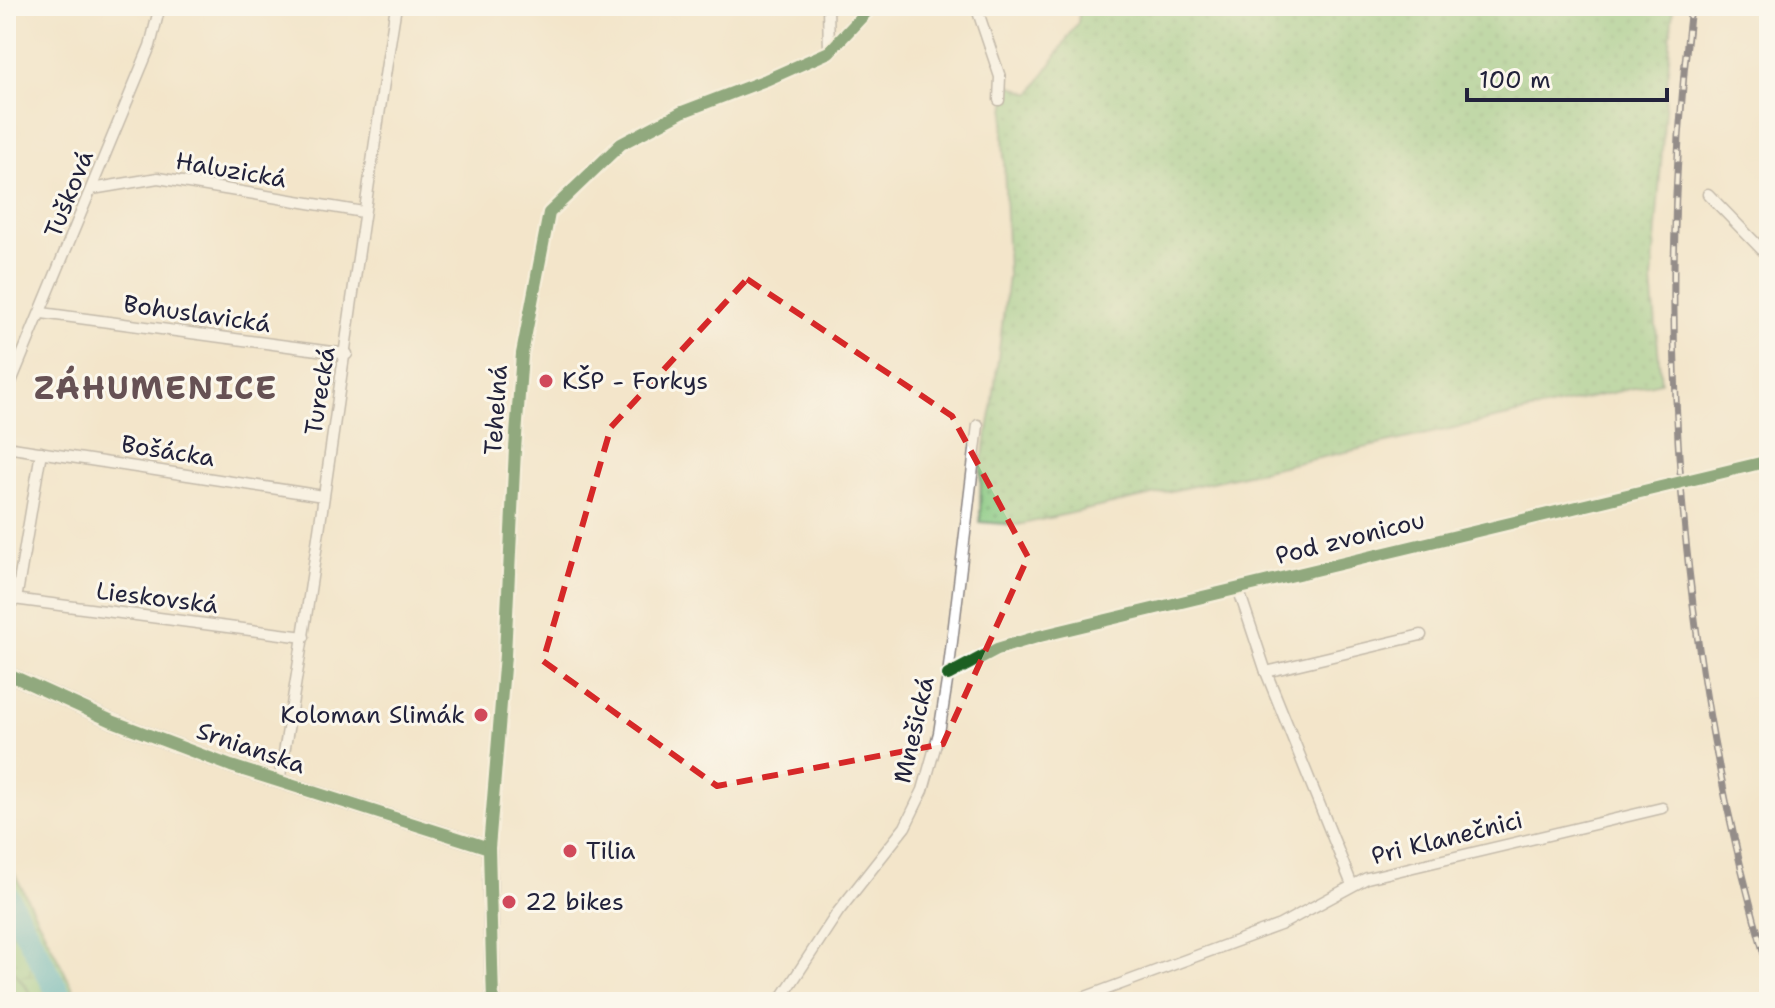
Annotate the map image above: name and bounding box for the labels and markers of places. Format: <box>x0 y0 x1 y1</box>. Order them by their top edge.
place label: KŠP - Forkys <box>562 365 708 397</box>
marker: KŠP - Forkys <box>537 372 555 390</box>
place label: Koloman Slimák <box>280 699 465 731</box>
marker: Koloman Slimák <box>472 706 490 724</box>
place label: Tilia <box>586 835 636 867</box>
marker: Tilia <box>561 842 579 860</box>
place label: 22 bikes <box>525 886 624 918</box>
marker: 22 bikes <box>500 893 518 911</box>

